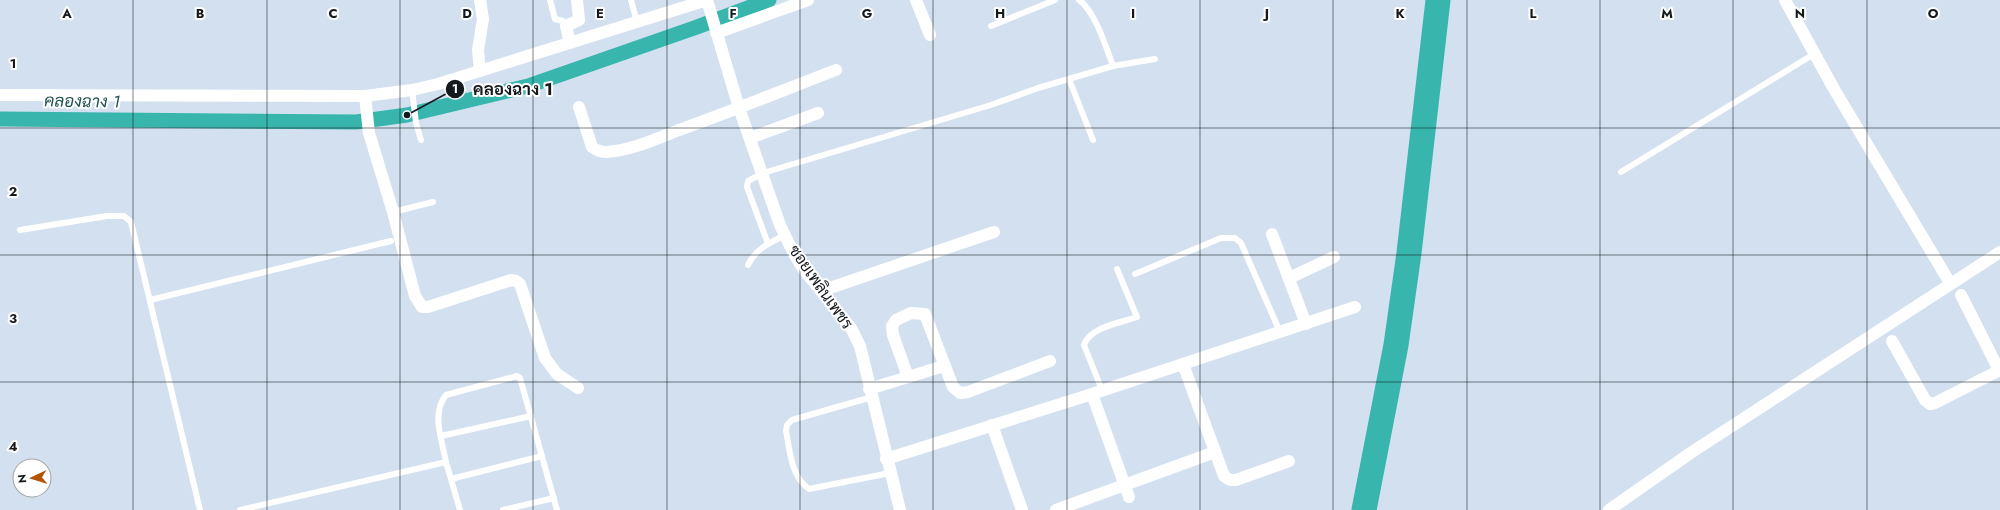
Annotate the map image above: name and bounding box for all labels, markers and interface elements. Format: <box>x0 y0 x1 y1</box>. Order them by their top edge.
text: A <box>61 4 72 23</box>
text: B <box>196 4 205 23</box>
text: C <box>328 4 338 23</box>
text: D <box>462 4 472 23</box>
text: E <box>596 4 604 23</box>
text: F <box>729 4 737 23</box>
text: G <box>862 4 873 23</box>
text: H <box>995 4 1005 23</box>
text: I <box>1131 4 1135 23</box>
text: J <box>1262 4 1269 23</box>
text: K <box>1395 4 1405 23</box>
text: L <box>1530 4 1537 23</box>
text: M <box>1661 4 1673 23</box>
text: N <box>1795 4 1805 23</box>
text: O <box>1928 4 1939 23</box>
text: 1 <box>10 54 16 73</box>
callout: คลองฉาง 1 <box>445 74 561 103</box>
text: คลองฉาง 1 <box>473 77 553 101</box>
text: 1 <box>452 80 458 98</box>
water label: คลองฉาง 1 <box>44 88 120 114</box>
text: 2 <box>9 182 17 201</box>
street label: ซอยเพลินเพชร <box>783 240 859 334</box>
text: 3 <box>9 309 17 328</box>
text: 4 <box>8 437 18 456</box>
north arrow <box>12 458 52 498</box>
text: N <box>14 474 30 484</box>

